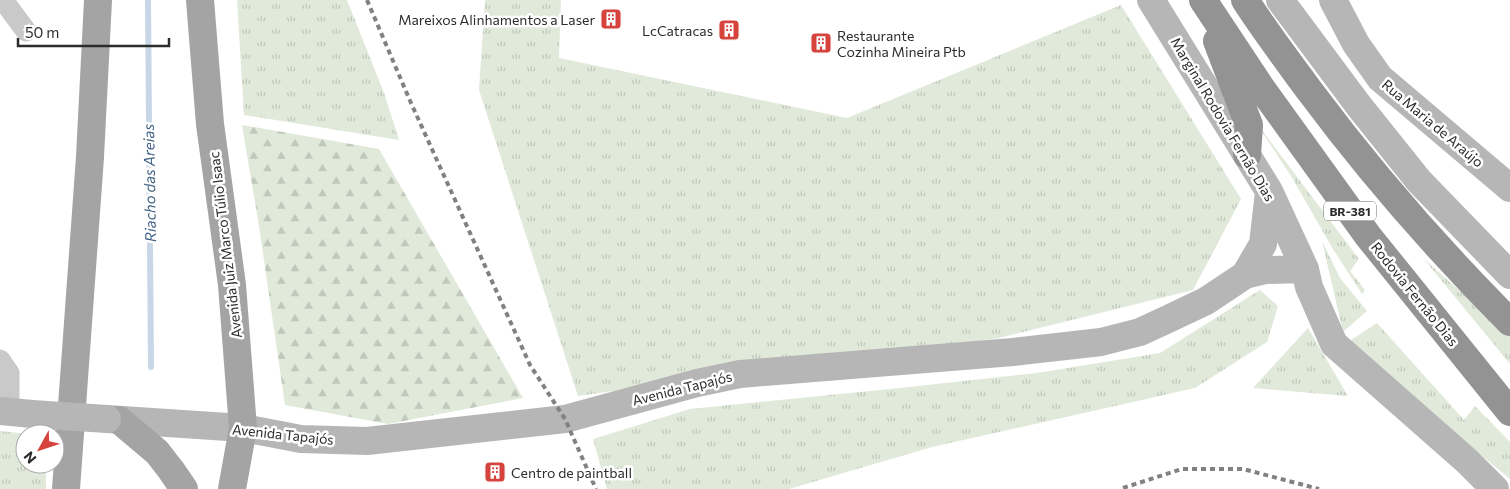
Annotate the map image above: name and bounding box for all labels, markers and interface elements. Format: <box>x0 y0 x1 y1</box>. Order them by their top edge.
building icon: Mareixos Alinhamentos a Laser <box>599 7 623 31</box>
place label: Mareixos Alinhamentos a Laser <box>398 11 595 28</box>
scale bar <box>18 15 169 47</box>
building icon: LcCatracas <box>717 18 741 42</box>
place label: LcCatracas <box>642 22 713 39</box>
text: 50 m <box>25 23 59 41</box>
place label: Restaurante Cozinha Mineira Ptb <box>837 27 966 60</box>
building icon: Restaurante Cozinha Mineira Ptb <box>809 31 833 55</box>
street label: Marginal Rodovia Fernão Dias <box>1167 34 1279 204</box>
street label: Rua Maria de Araújo <box>1379 76 1487 170</box>
water label: Riacho das Areias <box>139 124 159 242</box>
street label: Avenida Juiz Marco Túlio Isaac <box>205 151 245 339</box>
road number: BR-381 <box>1324 202 1376 220</box>
street label: Rodovia Fernão Dias <box>1368 239 1462 349</box>
street label: Avenida Tapajós <box>630 367 734 409</box>
street label: Avenida Tapajós <box>231 420 335 448</box>
north arrow <box>15 424 65 474</box>
text: N <box>20 448 40 467</box>
building icon: Centro de paintball <box>483 460 507 484</box>
place label: Centro de paintball <box>511 464 632 481</box>

